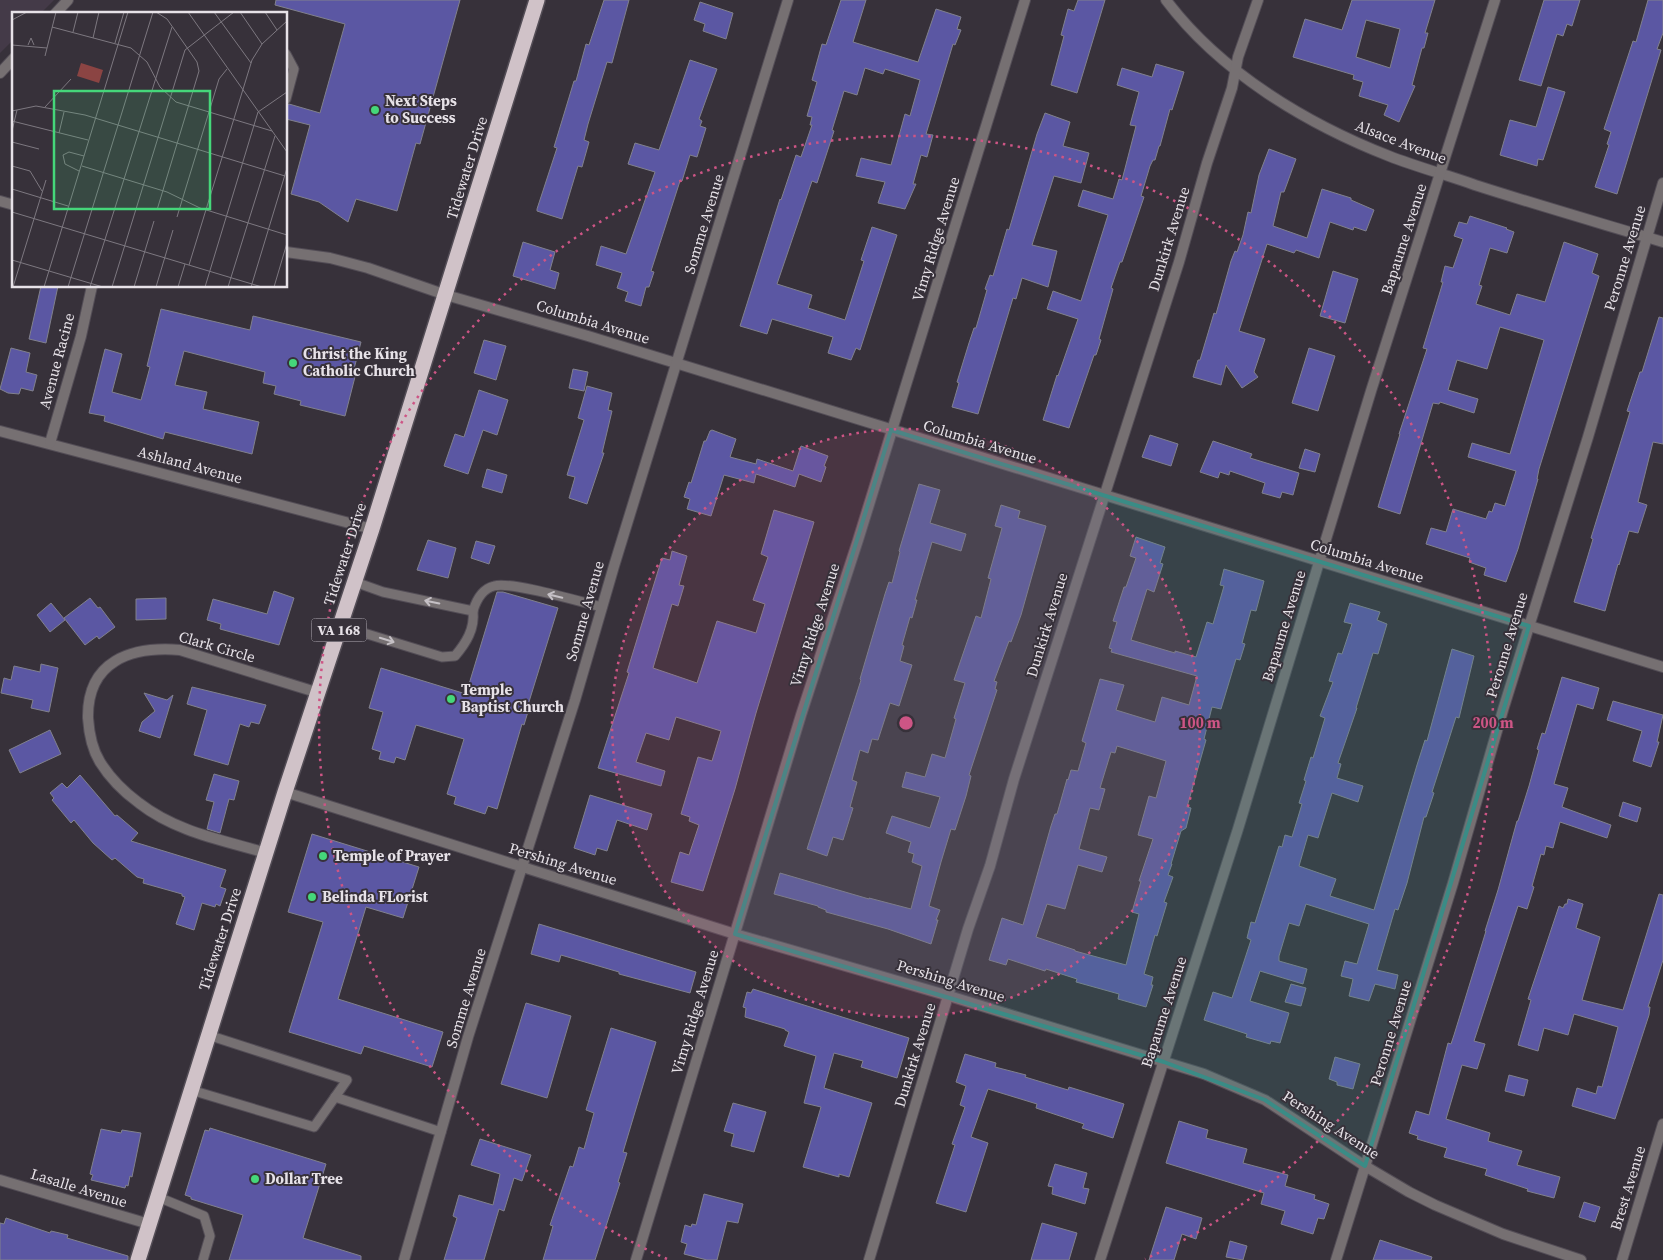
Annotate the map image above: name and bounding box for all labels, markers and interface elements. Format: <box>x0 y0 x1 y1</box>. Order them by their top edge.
inset map <box>12 12 288 288</box>
place label: Next Steps to Success <box>385 90 457 128</box>
marker: Next Steps to Success <box>369 104 381 116</box>
street label: Tidewater Drive <box>441 113 492 222</box>
street label: Alsace Avenue <box>1352 114 1450 169</box>
street label: Somme Avenue <box>678 171 729 276</box>
street label: Vimy Ridge Avenue <box>907 174 965 304</box>
street label: Bapaume Avenue <box>1376 180 1432 297</box>
street label: Dunkirk Avenue <box>1143 184 1194 294</box>
street label: Peronne Avenue <box>1599 202 1651 313</box>
street label: Columbia Avenue <box>534 294 653 349</box>
street label: Avenue Racine <box>34 310 80 411</box>
place label: Christ the King Catholic Church <box>303 343 415 381</box>
marker: Christ the King Catholic Church <box>287 357 299 369</box>
street label: Columbia Avenue <box>921 414 1040 469</box>
street label: Ashland Avenue <box>135 440 245 489</box>
street label: Tidewater Drive <box>318 499 371 608</box>
street label: Columbia Avenue <box>1308 533 1427 588</box>
street label: Somme Avenue <box>560 558 609 663</box>
street label: Vimy Ridge Avenue <box>785 560 845 689</box>
street label: Bapaume Avenue <box>1257 567 1311 684</box>
street label: Dunkirk Avenue <box>1021 570 1072 680</box>
street label: Peronne Avenue <box>1481 589 1533 700</box>
one-way arrow <box>547 591 563 600</box>
one-way arrow <box>424 597 440 606</box>
road number: VA 168 <box>312 618 366 642</box>
street label: Clark Circle <box>176 626 258 668</box>
one-way arrow <box>379 636 395 646</box>
place label: Temple Baptist Church <box>461 679 564 717</box>
marker: Temple Baptist Church <box>445 693 457 705</box>
text: 100 m <box>1179 712 1221 733</box>
text: 200 m <box>1472 712 1514 733</box>
centre of rings <box>897 714 915 732</box>
street label: Pershing Avenue <box>507 837 620 890</box>
place label: Temple of Prayer <box>333 845 451 866</box>
marker: Temple of Prayer <box>317 850 329 862</box>
street label: Tidewater Drive <box>193 884 246 993</box>
place label: Belinda FLorist <box>322 886 429 907</box>
marker: Belinda FLorist <box>306 891 318 903</box>
street label: Somme Avenue <box>440 945 491 1050</box>
street label: Vimy Ridge Avenue <box>666 947 724 1077</box>
street label: Bapaume Avenue <box>1136 953 1192 1070</box>
street label: Pershing Avenue <box>895 954 1008 1007</box>
street label: Peronne Avenue <box>1365 977 1417 1088</box>
street label: Dunkirk Avenue <box>889 1000 940 1110</box>
street label: Pershing Avenue <box>1279 1085 1384 1164</box>
street label: Brest Avenue <box>1605 1143 1650 1233</box>
street label: Lasalle Avenue <box>28 1163 130 1212</box>
place label: Dollar Tree <box>265 1168 343 1189</box>
marker: Dollar Tree <box>249 1173 261 1185</box>

